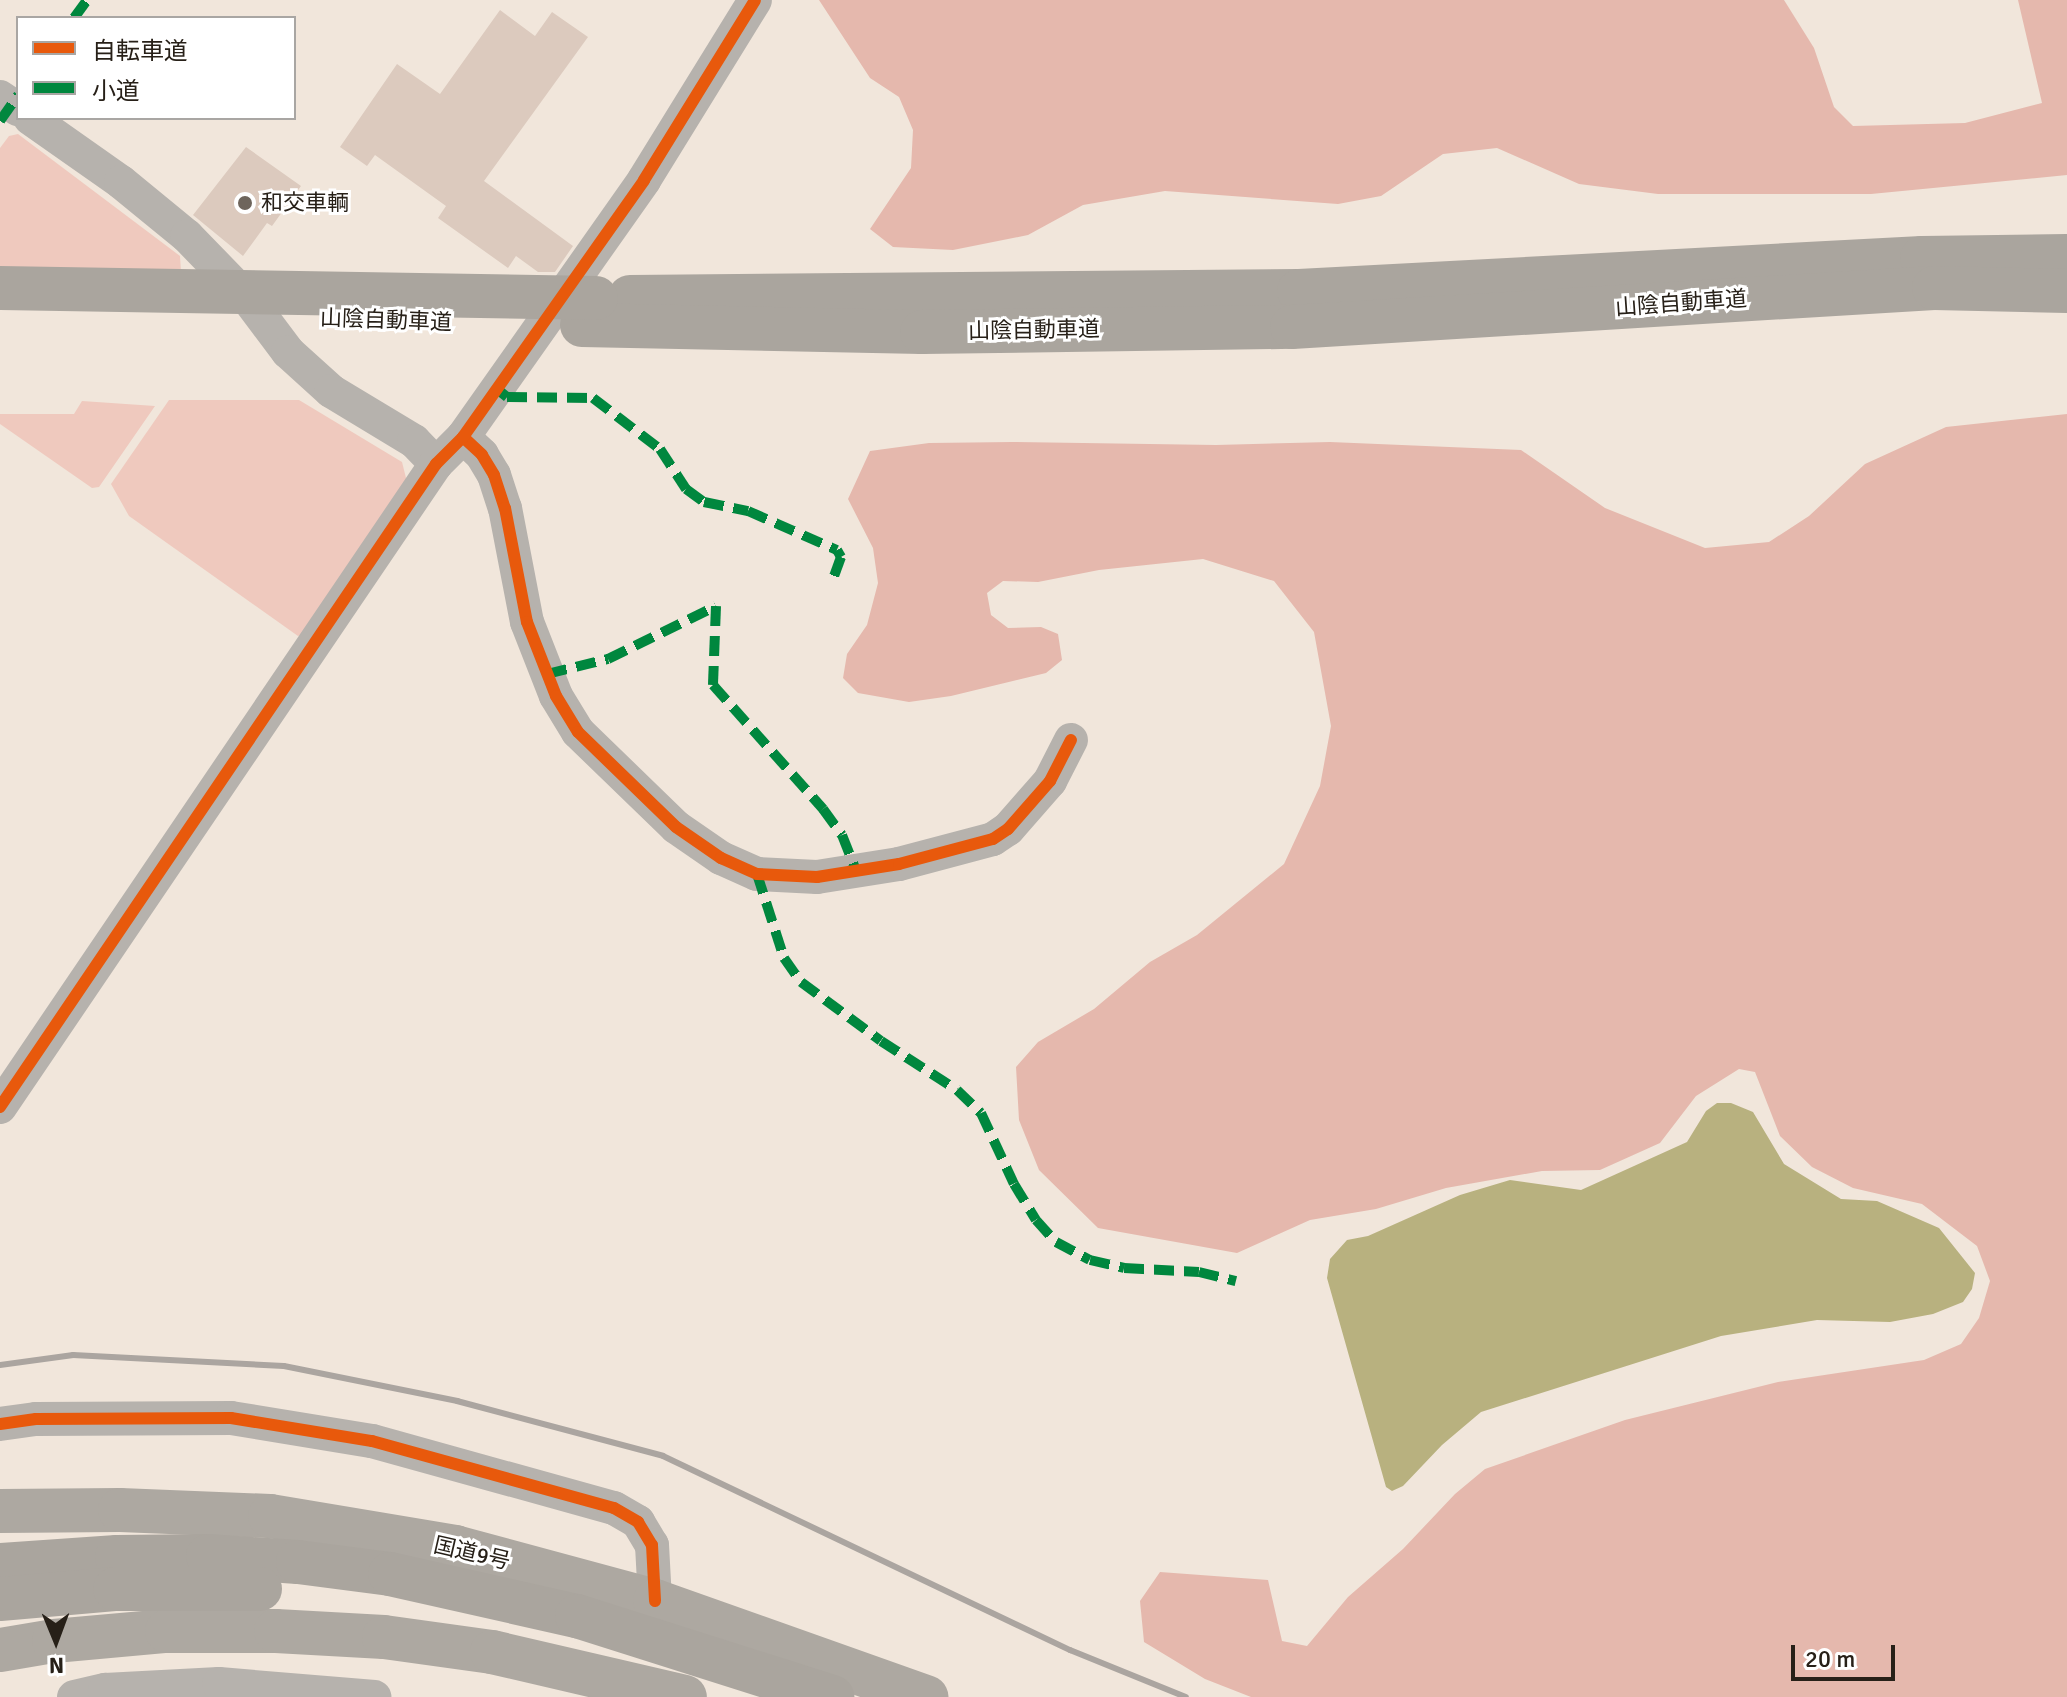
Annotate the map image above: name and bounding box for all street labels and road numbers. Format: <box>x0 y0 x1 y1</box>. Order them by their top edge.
street label: 山陰自動車道 <box>1614 285 1748 321</box>
street label: 山陰自動車道 <box>320 305 452 335</box>
street label: 山陰自動車道 <box>968 316 1100 344</box>
street label: 国道9号 <box>431 1531 513 1575</box>

